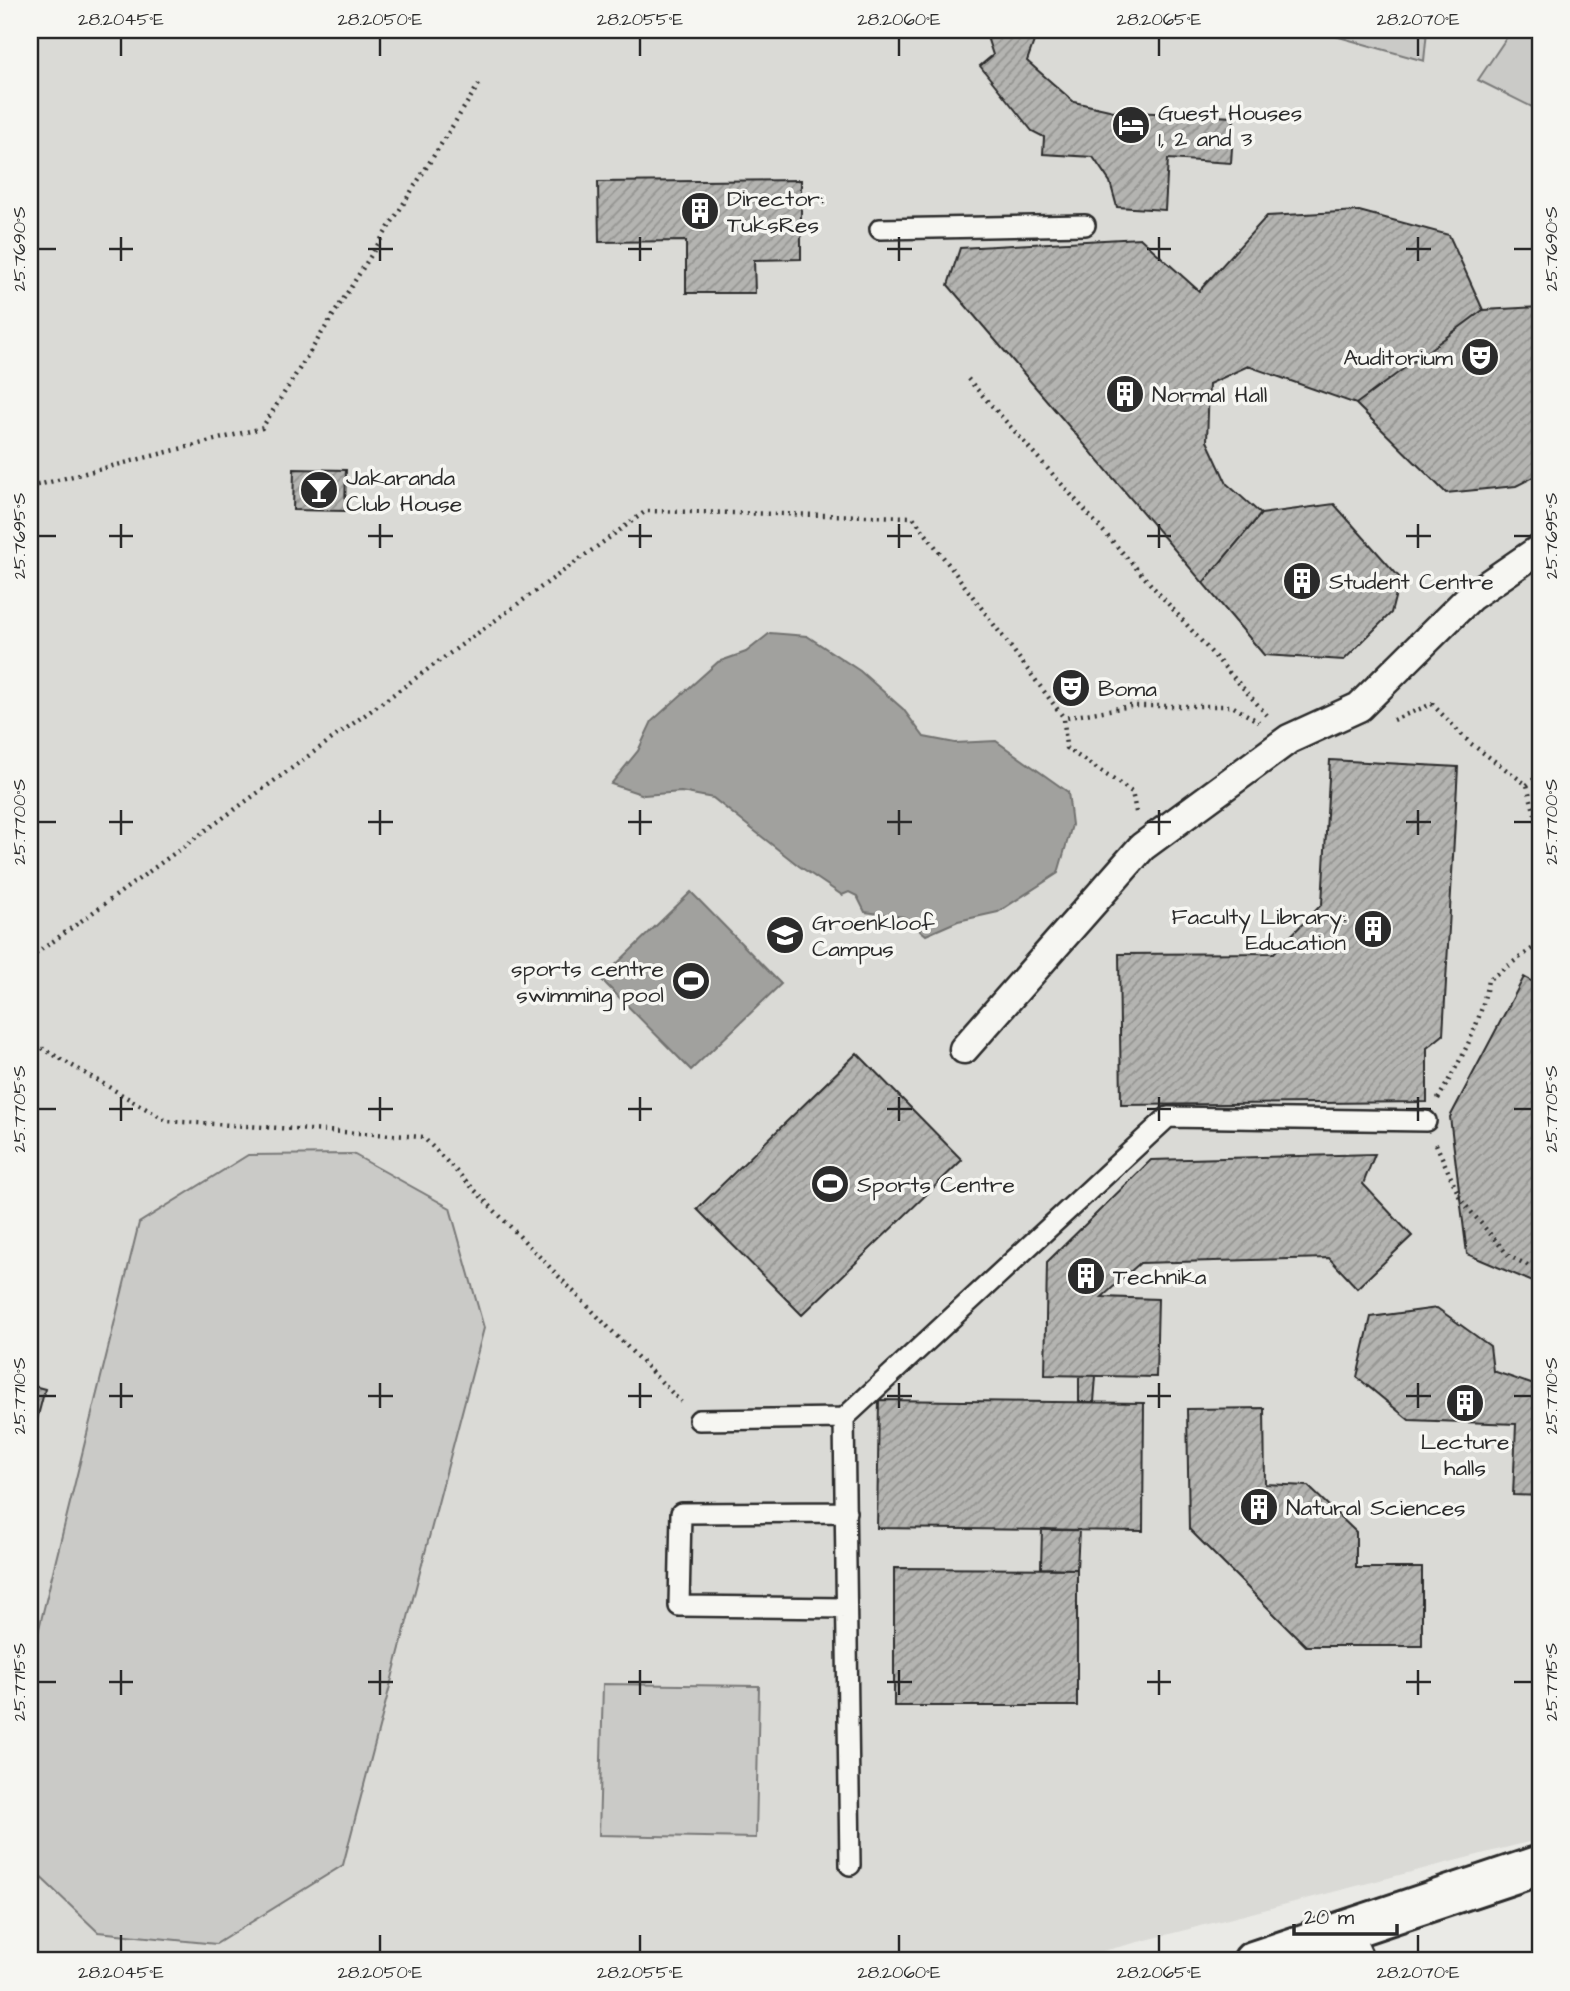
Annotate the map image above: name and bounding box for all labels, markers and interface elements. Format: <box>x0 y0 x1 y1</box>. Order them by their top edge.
text: 28.2045°E <box>78 7 164 32</box>
text: 28.2050°E <box>338 7 423 32</box>
text: 28.2055°E <box>597 7 683 32</box>
text: 28.2060°E <box>857 7 941 32</box>
text: 28.2065°E <box>1117 7 1202 32</box>
text: 28.2070°E <box>1376 7 1460 32</box>
place label: Guest Houses 1, 2 and 3 <box>1158 97 1302 155</box>
hotel icon: Guest Houses 1, 2 and 3 <box>1110 104 1152 146</box>
place label: Director: TuksRes <box>727 183 824 241</box>
building icon: Director: TuksRes <box>679 190 721 232</box>
text: 25.7690°S <box>7 206 32 292</box>
text: 25.7690°S <box>1539 206 1564 292</box>
theatre icon: Auditorium <box>1459 336 1501 378</box>
place label: Auditorium <box>1343 342 1453 374</box>
building icon: Normal Hall <box>1104 373 1146 415</box>
place label: Normal Hall <box>1152 379 1267 411</box>
place label: Jakaranda Club House <box>346 462 462 520</box>
bar icon: Jakaranda Club House <box>298 469 340 511</box>
text: 25.7695°S <box>7 493 32 579</box>
text: 25.7695°S <box>1539 493 1564 579</box>
building icon: Student Centre <box>1281 560 1323 602</box>
place label: Student Centre <box>1329 566 1494 598</box>
theatre icon: Boma <box>1050 667 1092 709</box>
place label: Boma <box>1098 673 1157 705</box>
text: 25.7700°S <box>7 779 32 865</box>
text: 25.7700°S <box>1539 779 1564 865</box>
place label: Faculty Library: Education <box>1172 901 1346 959</box>
place label: Groenkloof Campus <box>812 907 935 965</box>
building icon: Faculty Library: Education <box>1352 908 1394 950</box>
school or university icon: Groenkloof Campus <box>764 914 806 956</box>
place label: sports centre swimming pool <box>511 953 664 1012</box>
sports icon: sports centre swimming pool <box>670 960 712 1002</box>
text: 25.7705°S <box>7 1065 32 1153</box>
text: 25.7705°S <box>1539 1065 1564 1153</box>
sports icon: Sports Centre <box>809 1163 851 1205</box>
place label: Sports Centre <box>857 1169 1015 1201</box>
building icon: Technika <box>1065 1255 1107 1297</box>
place label: Technika <box>1113 1261 1207 1293</box>
text: 25.7710°S <box>7 1358 32 1434</box>
text: 25.7710°S <box>1539 1358 1564 1434</box>
building icon: Lecture halls <box>1444 1382 1486 1424</box>
place label: Lecture halls <box>1420 1426 1510 1484</box>
building icon: Natural Sciences <box>1238 1486 1280 1528</box>
place label: Natural Sciences <box>1286 1492 1466 1524</box>
text: 25.7715°S <box>7 1643 32 1721</box>
text: 25.7715°S <box>1539 1643 1564 1721</box>
scale bar <box>1294 1893 1397 1937</box>
text: 20 m <box>1304 1903 1355 1932</box>
text: 28.2045°E <box>78 1960 164 1985</box>
text: 28.2050°E <box>338 1960 423 1985</box>
text: 28.2055°E <box>597 1960 683 1985</box>
text: 28.2060°E <box>857 1960 941 1985</box>
text: 28.2065°E <box>1117 1960 1202 1985</box>
text: 28.2070°E <box>1376 1960 1460 1985</box>

